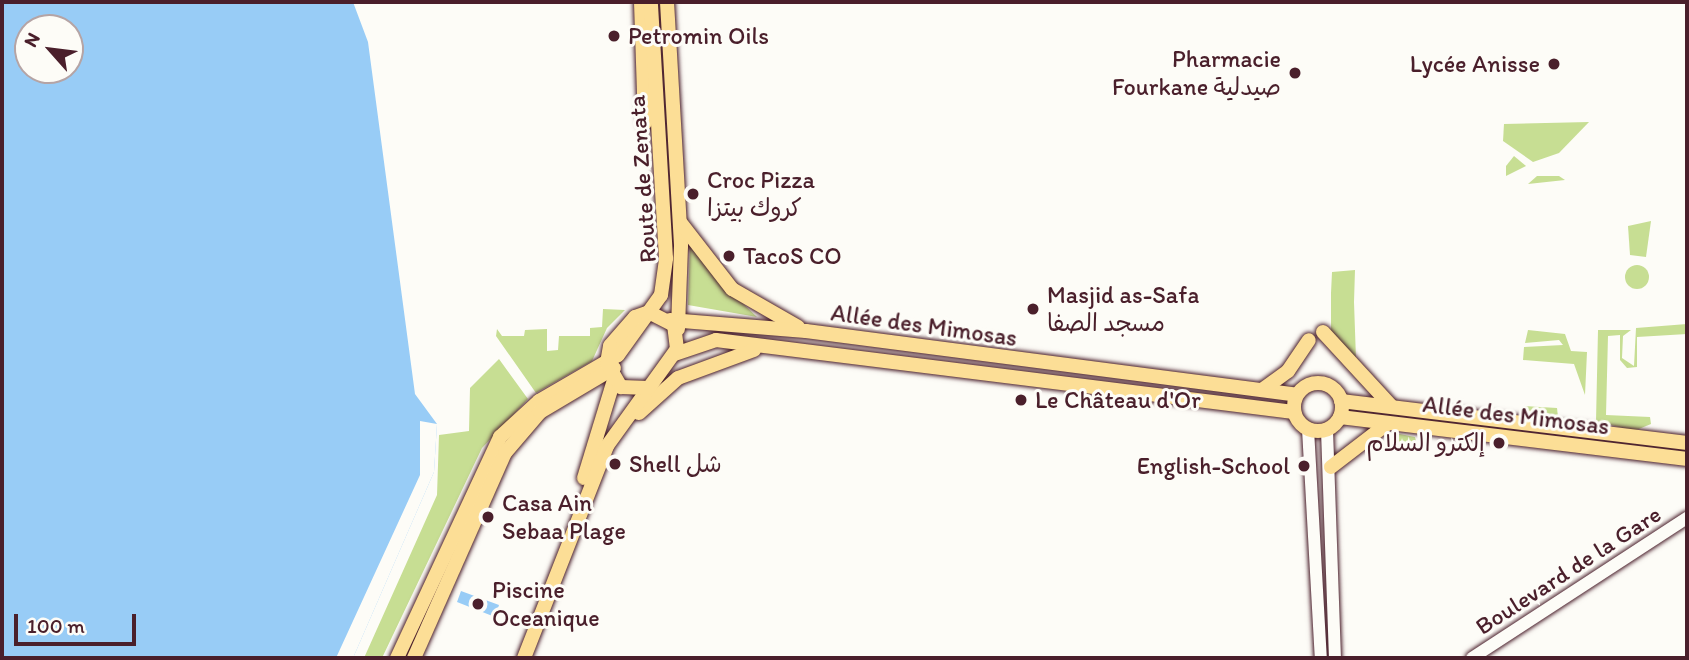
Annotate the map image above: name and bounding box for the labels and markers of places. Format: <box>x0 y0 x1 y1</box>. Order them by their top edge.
place label: Petromin Oils <box>628 22 769 50</box>
marker: Petromin Oils <box>606 28 622 44</box>
place label: Pharmacie Fourkane صيدلية <box>1112 45 1281 101</box>
place label: Lycée Anisse <box>1410 50 1540 78</box>
marker: Lycée Anisse <box>1546 56 1562 72</box>
marker: Pharmacie Fourkane صيدلية <box>1287 65 1303 81</box>
place label: Croc Pizza كروك بيتزا <box>707 166 814 222</box>
marker: Croc Pizza كروك بيتزا <box>685 186 701 202</box>
place label: TacoS CO <box>743 242 842 270</box>
marker: TacoS CO <box>721 248 737 264</box>
place label: Masjid as-Safa مسجد الصفا <box>1047 281 1199 337</box>
marker: Masjid as-Safa مسجد الصفا <box>1025 301 1041 317</box>
place label: Le Château d'Or <box>1035 386 1200 414</box>
marker: Le Château d'Or <box>1013 392 1029 408</box>
place label: إلكترو السلام <box>1366 429 1485 457</box>
marker: إلكترو السلام <box>1491 435 1507 451</box>
place label: Shell شل <box>629 450 722 478</box>
place label: English-School <box>1137 452 1290 480</box>
marker: Shell شل <box>607 456 623 472</box>
marker: English-School <box>1296 458 1312 474</box>
place label: Casa Ain Sebaa Plage <box>502 489 626 545</box>
marker: Casa Ain Sebaa Plage <box>480 509 496 525</box>
place label: Piscine Oceanique <box>492 576 600 632</box>
marker: Piscine Oceanique <box>470 596 486 612</box>

